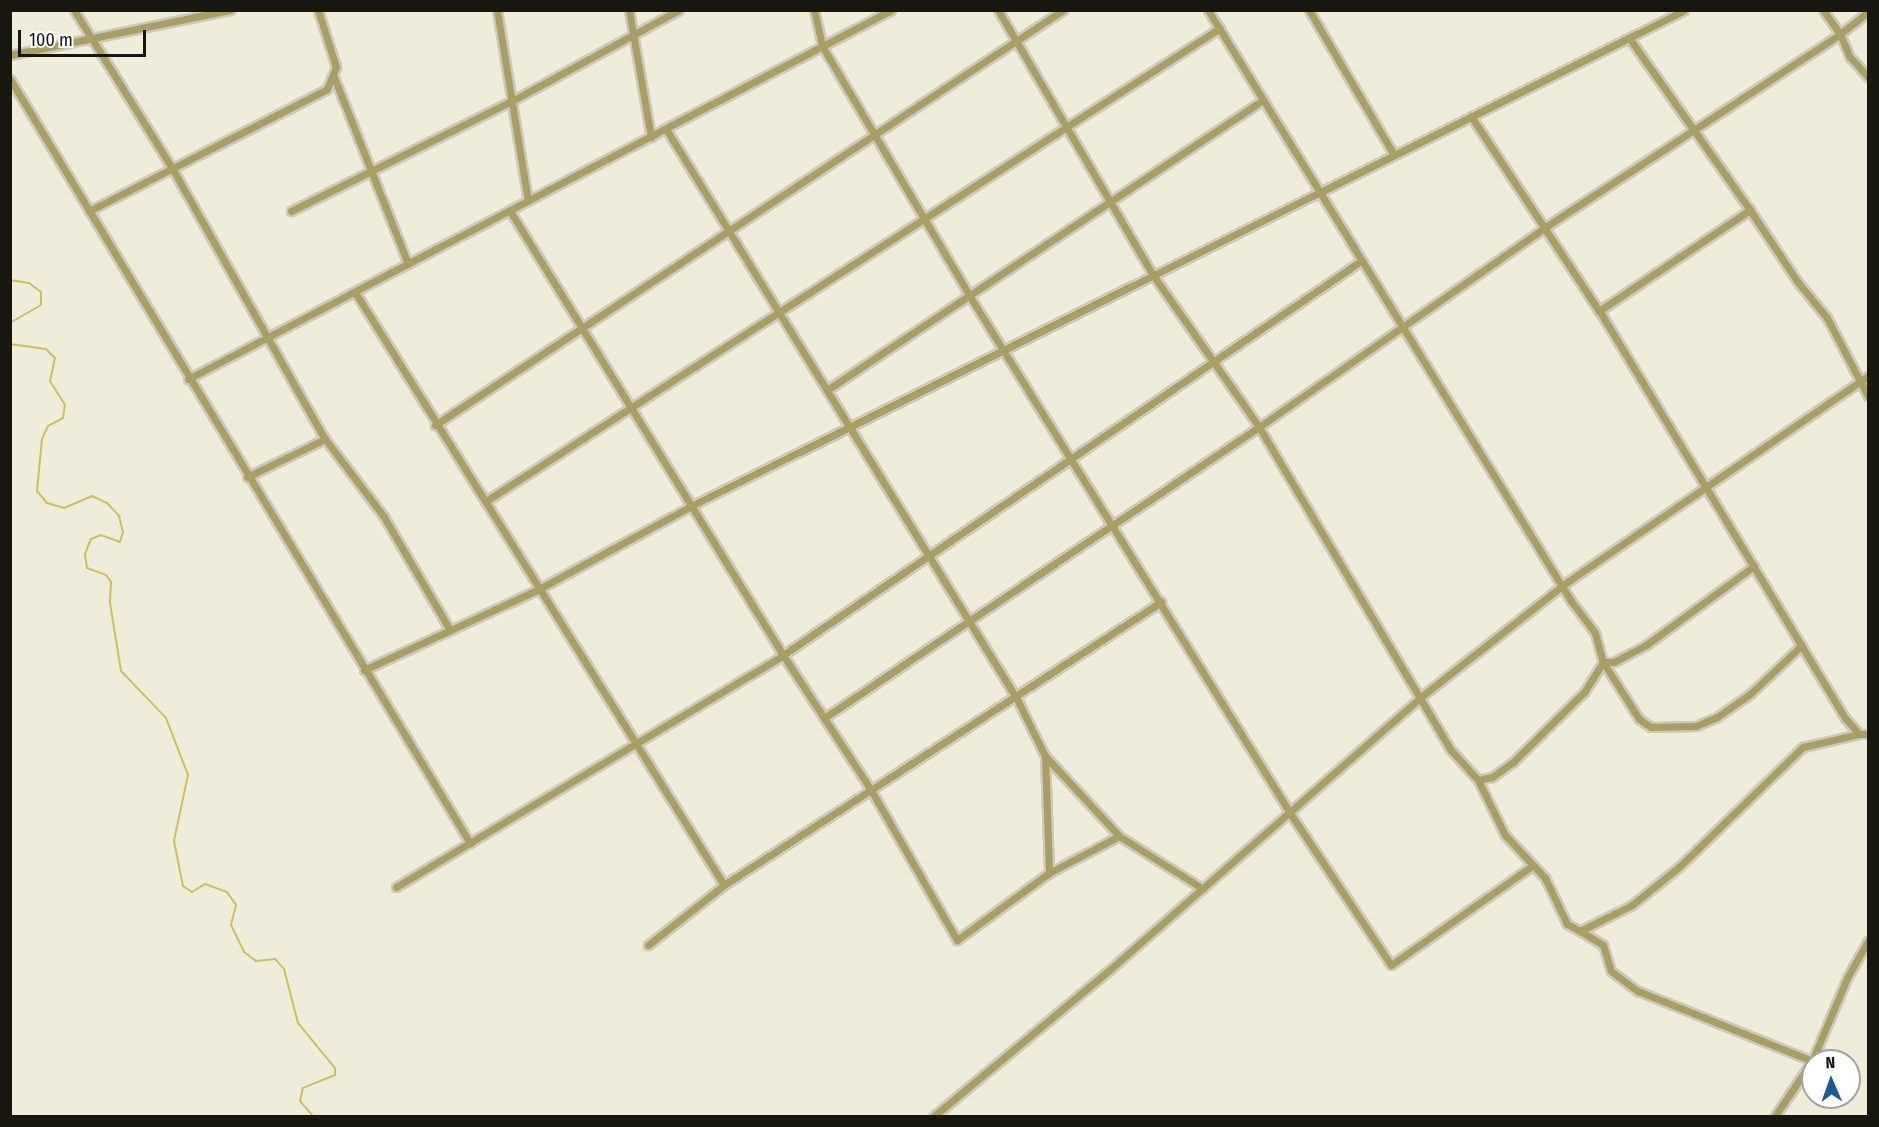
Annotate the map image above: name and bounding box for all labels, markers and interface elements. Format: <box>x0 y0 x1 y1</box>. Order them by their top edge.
scale bar <box>21 18 148 56</box>
text: 100 m <box>29 29 73 51</box>
north arrow <box>1801 1049 1861 1109</box>
text: N <box>1825 1053 1836 1072</box>

